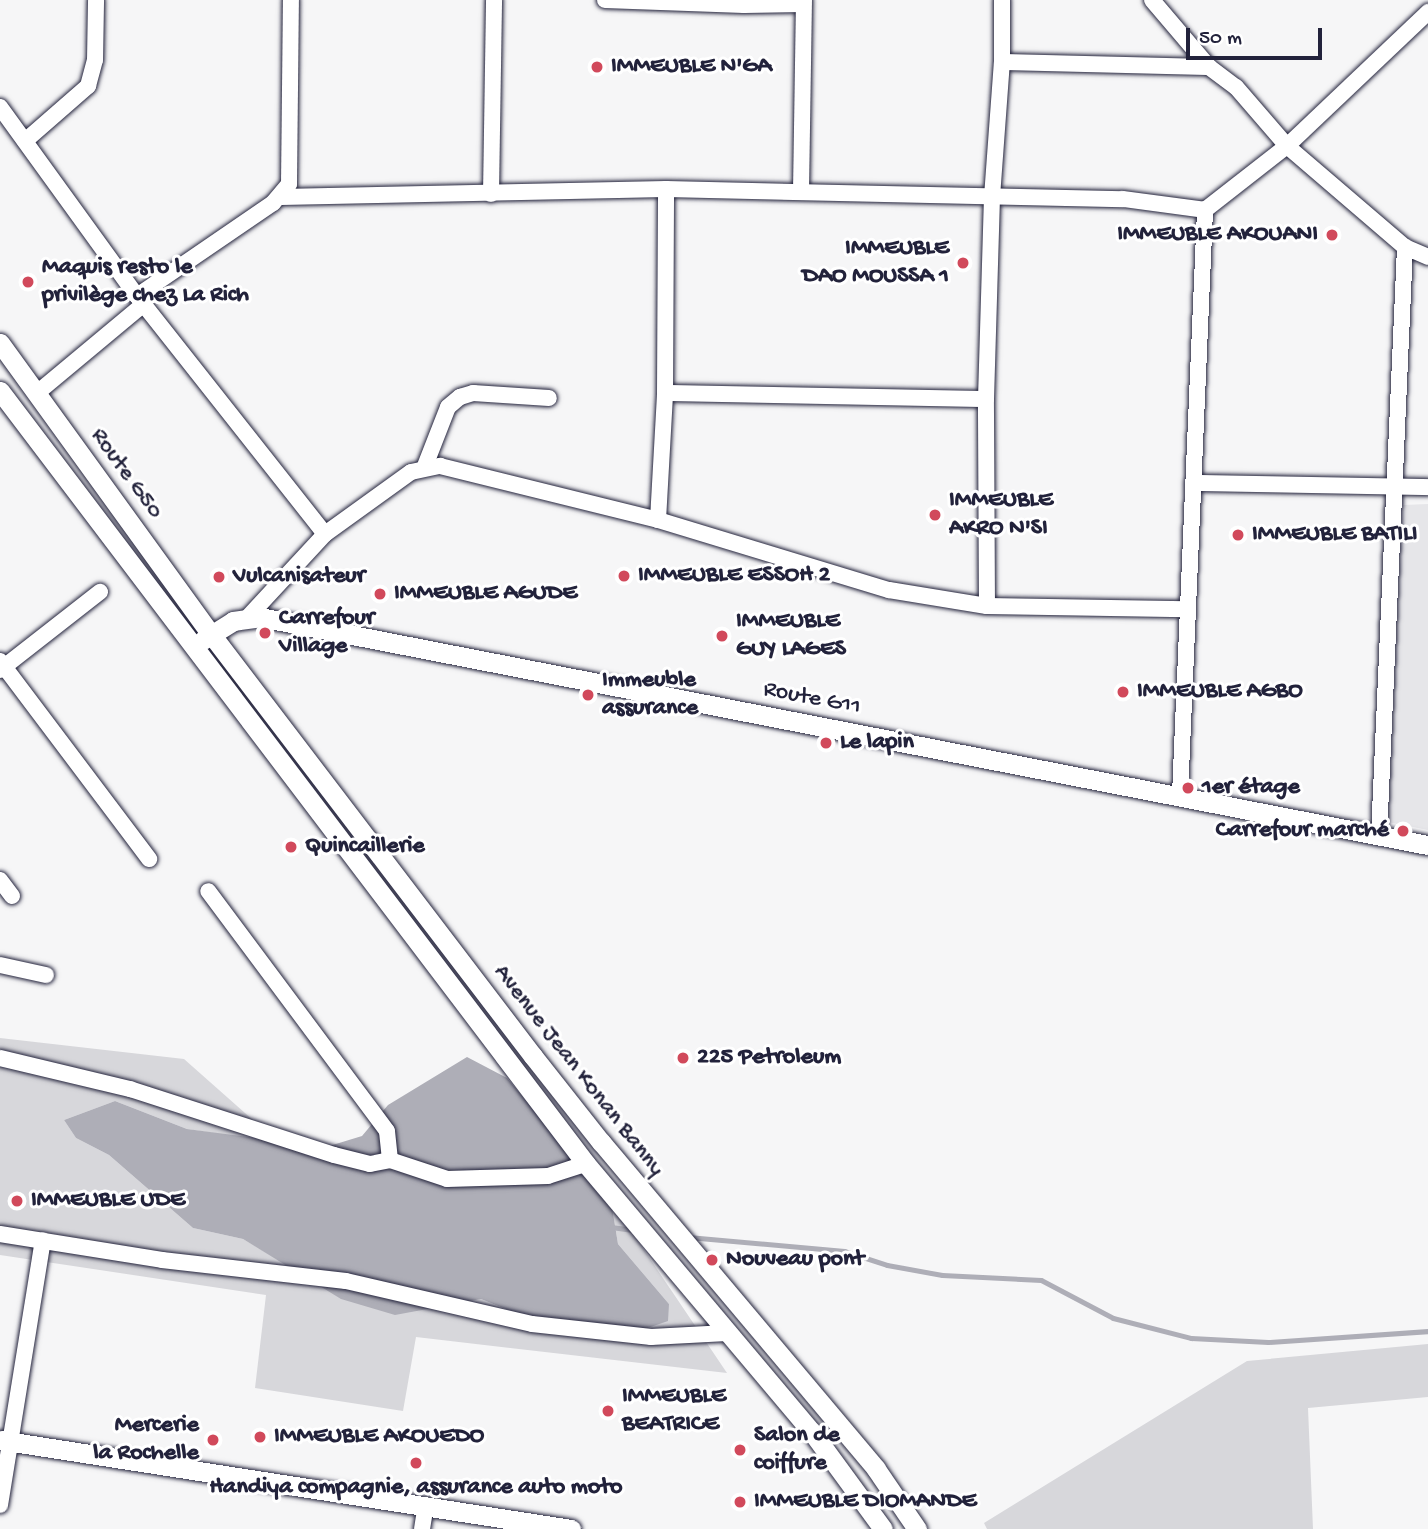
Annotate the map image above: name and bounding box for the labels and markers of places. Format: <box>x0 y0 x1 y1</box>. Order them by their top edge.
place label: IMMEUBLE N'GA <box>611 53 772 81</box>
marker: IMMEUBLE N'GA <box>589 59 605 75</box>
place label: IMMEUBLE AKOUANI <box>1117 221 1318 249</box>
marker: IMMEUBLE AKOUANI <box>1324 227 1340 243</box>
place label: IMMEUBLE DAO MOUSSA 1 <box>802 235 949 291</box>
place label: Maquis resto le privilège chez La Rich <box>42 254 249 310</box>
marker: IMMEUBLE DAO MOUSSA 1 <box>955 255 971 271</box>
marker: Maquis resto le privilège chez La Rich <box>20 274 36 290</box>
place label: IMMEUBLE AKRO N'SI <box>949 487 1053 543</box>
marker: IMMEUBLE AKRO N'SI <box>927 507 943 523</box>
place label: IMMEUBLE BATILI <box>1252 521 1418 549</box>
marker: IMMEUBLE BATILI <box>1230 527 1246 543</box>
place label: IMMEUBLE ESSOH 2 <box>638 562 830 590</box>
place label: Vulcanisateur <box>233 563 365 591</box>
marker: IMMEUBLE ESSOH 2 <box>616 568 632 584</box>
marker: Vulcanisateur <box>211 569 227 585</box>
place label: IMMEUBLE AGUDE <box>394 580 577 608</box>
marker: IMMEUBLE AGUDE <box>372 586 388 602</box>
place label: Carrefour Village <box>279 605 374 661</box>
place label: IMMEUBLE GUY LAGES <box>736 608 846 664</box>
marker: Carrefour Village <box>257 625 273 641</box>
marker: IMMEUBLE GUY LAGES <box>714 628 730 644</box>
place label: Immeuble assurance <box>602 667 698 723</box>
place label: IMMEUBLE AGBO <box>1137 678 1303 706</box>
marker: IMMEUBLE AGBO <box>1115 684 1131 700</box>
marker: Immeuble assurance <box>580 687 596 703</box>
place label: Le lapin <box>840 729 914 757</box>
marker: Le lapin <box>818 735 834 751</box>
place label: 1er étage <box>1202 774 1300 802</box>
marker: 1er étage <box>1180 780 1196 796</box>
place label: Carrefour marché <box>1216 817 1389 845</box>
marker: Carrefour marché <box>1395 823 1411 839</box>
place label: Quincaillerie <box>305 833 425 861</box>
marker: Quincaillerie <box>283 839 299 855</box>
place label: 225 Petroleum <box>697 1044 841 1072</box>
marker: 225 Petroleum <box>675 1050 691 1066</box>
place label: IMMEUBLE UDE <box>31 1187 185 1215</box>
marker: IMMEUBLE UDE <box>9 1193 25 1209</box>
place label: Nouveau pont <box>726 1246 864 1274</box>
marker: Nouveau pont <box>704 1252 720 1268</box>
place label: IMMEUBLE BEATRICE <box>622 1383 726 1439</box>
marker: IMMEUBLE BEATRICE <box>600 1403 616 1419</box>
place label: Mercerie la Rochelle <box>93 1412 199 1468</box>
place label: Salon de coiffure <box>754 1422 840 1478</box>
place label: IMMEUBLE AKOUEDO <box>274 1423 484 1451</box>
marker: IMMEUBLE AKOUEDO <box>252 1429 268 1445</box>
marker: Mercerie la Rochelle <box>205 1432 221 1448</box>
marker: Salon de coiffure <box>732 1442 748 1458</box>
marker: Handiya compagnie, assurance auto moto <box>408 1455 424 1471</box>
place label: Handiya compagnie, assurance auto moto <box>209 1474 623 1502</box>
place label: IMMEUBLE DIOMANDE <box>754 1488 977 1516</box>
marker: IMMEUBLE DIOMANDE <box>732 1494 748 1510</box>

